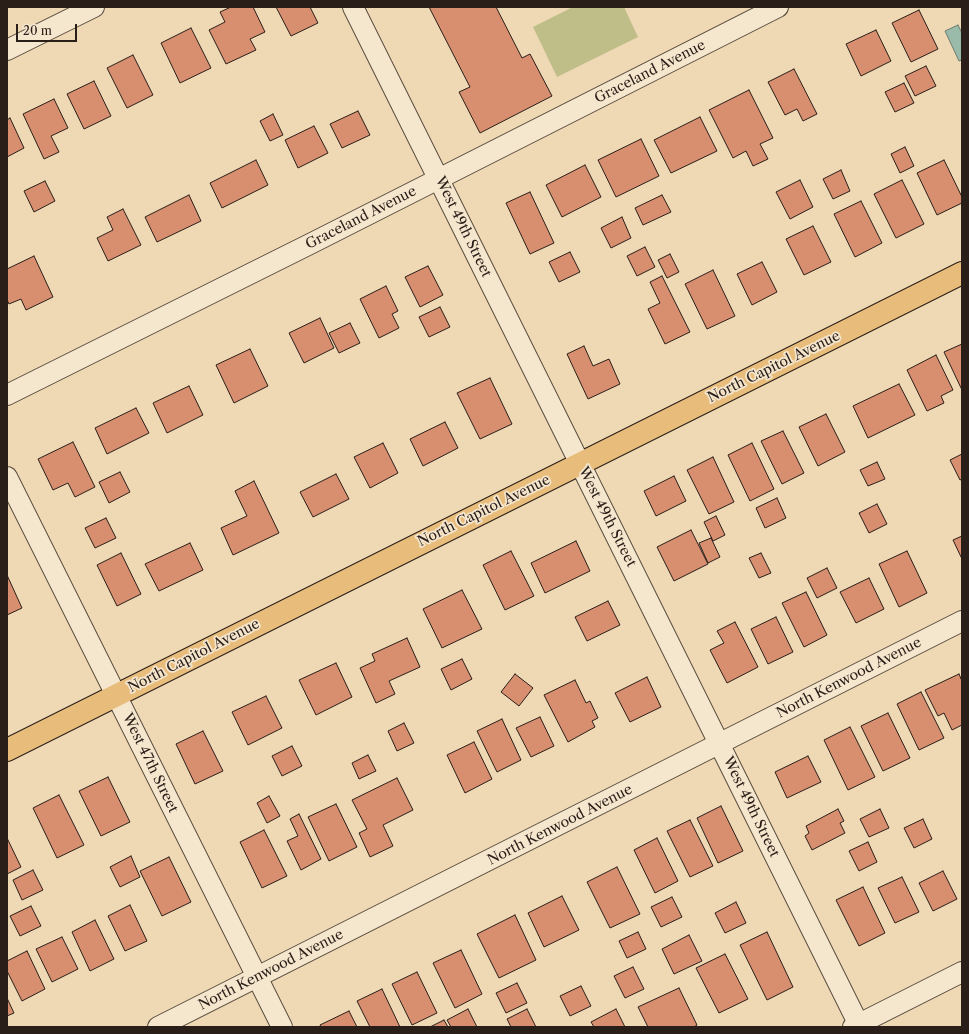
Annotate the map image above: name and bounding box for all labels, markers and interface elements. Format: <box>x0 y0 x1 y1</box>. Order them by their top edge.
scale bar <box>18 16 79 42</box>
text: 20 m <box>23 23 52 38</box>
street label: Graceland Avenue <box>592 37 708 107</box>
street label: West 49th Street <box>431 174 495 280</box>
street label: Graceland Avenue <box>303 183 419 253</box>
street label: North Capitol Avenue <box>705 328 843 406</box>
street label: West 49th Street <box>575 464 639 570</box>
street label: North Capitol Avenue <box>415 472 553 550</box>
street label: North Capitol Avenue <box>125 616 263 696</box>
street label: North Kenwood Avenue <box>774 634 924 722</box>
street label: West 47th Street <box>119 710 181 816</box>
street label: West 49th Street <box>719 754 783 860</box>
street label: North Kenwood Avenue <box>485 781 635 869</box>
street label: North Kenwood Avenue <box>196 926 346 1014</box>

